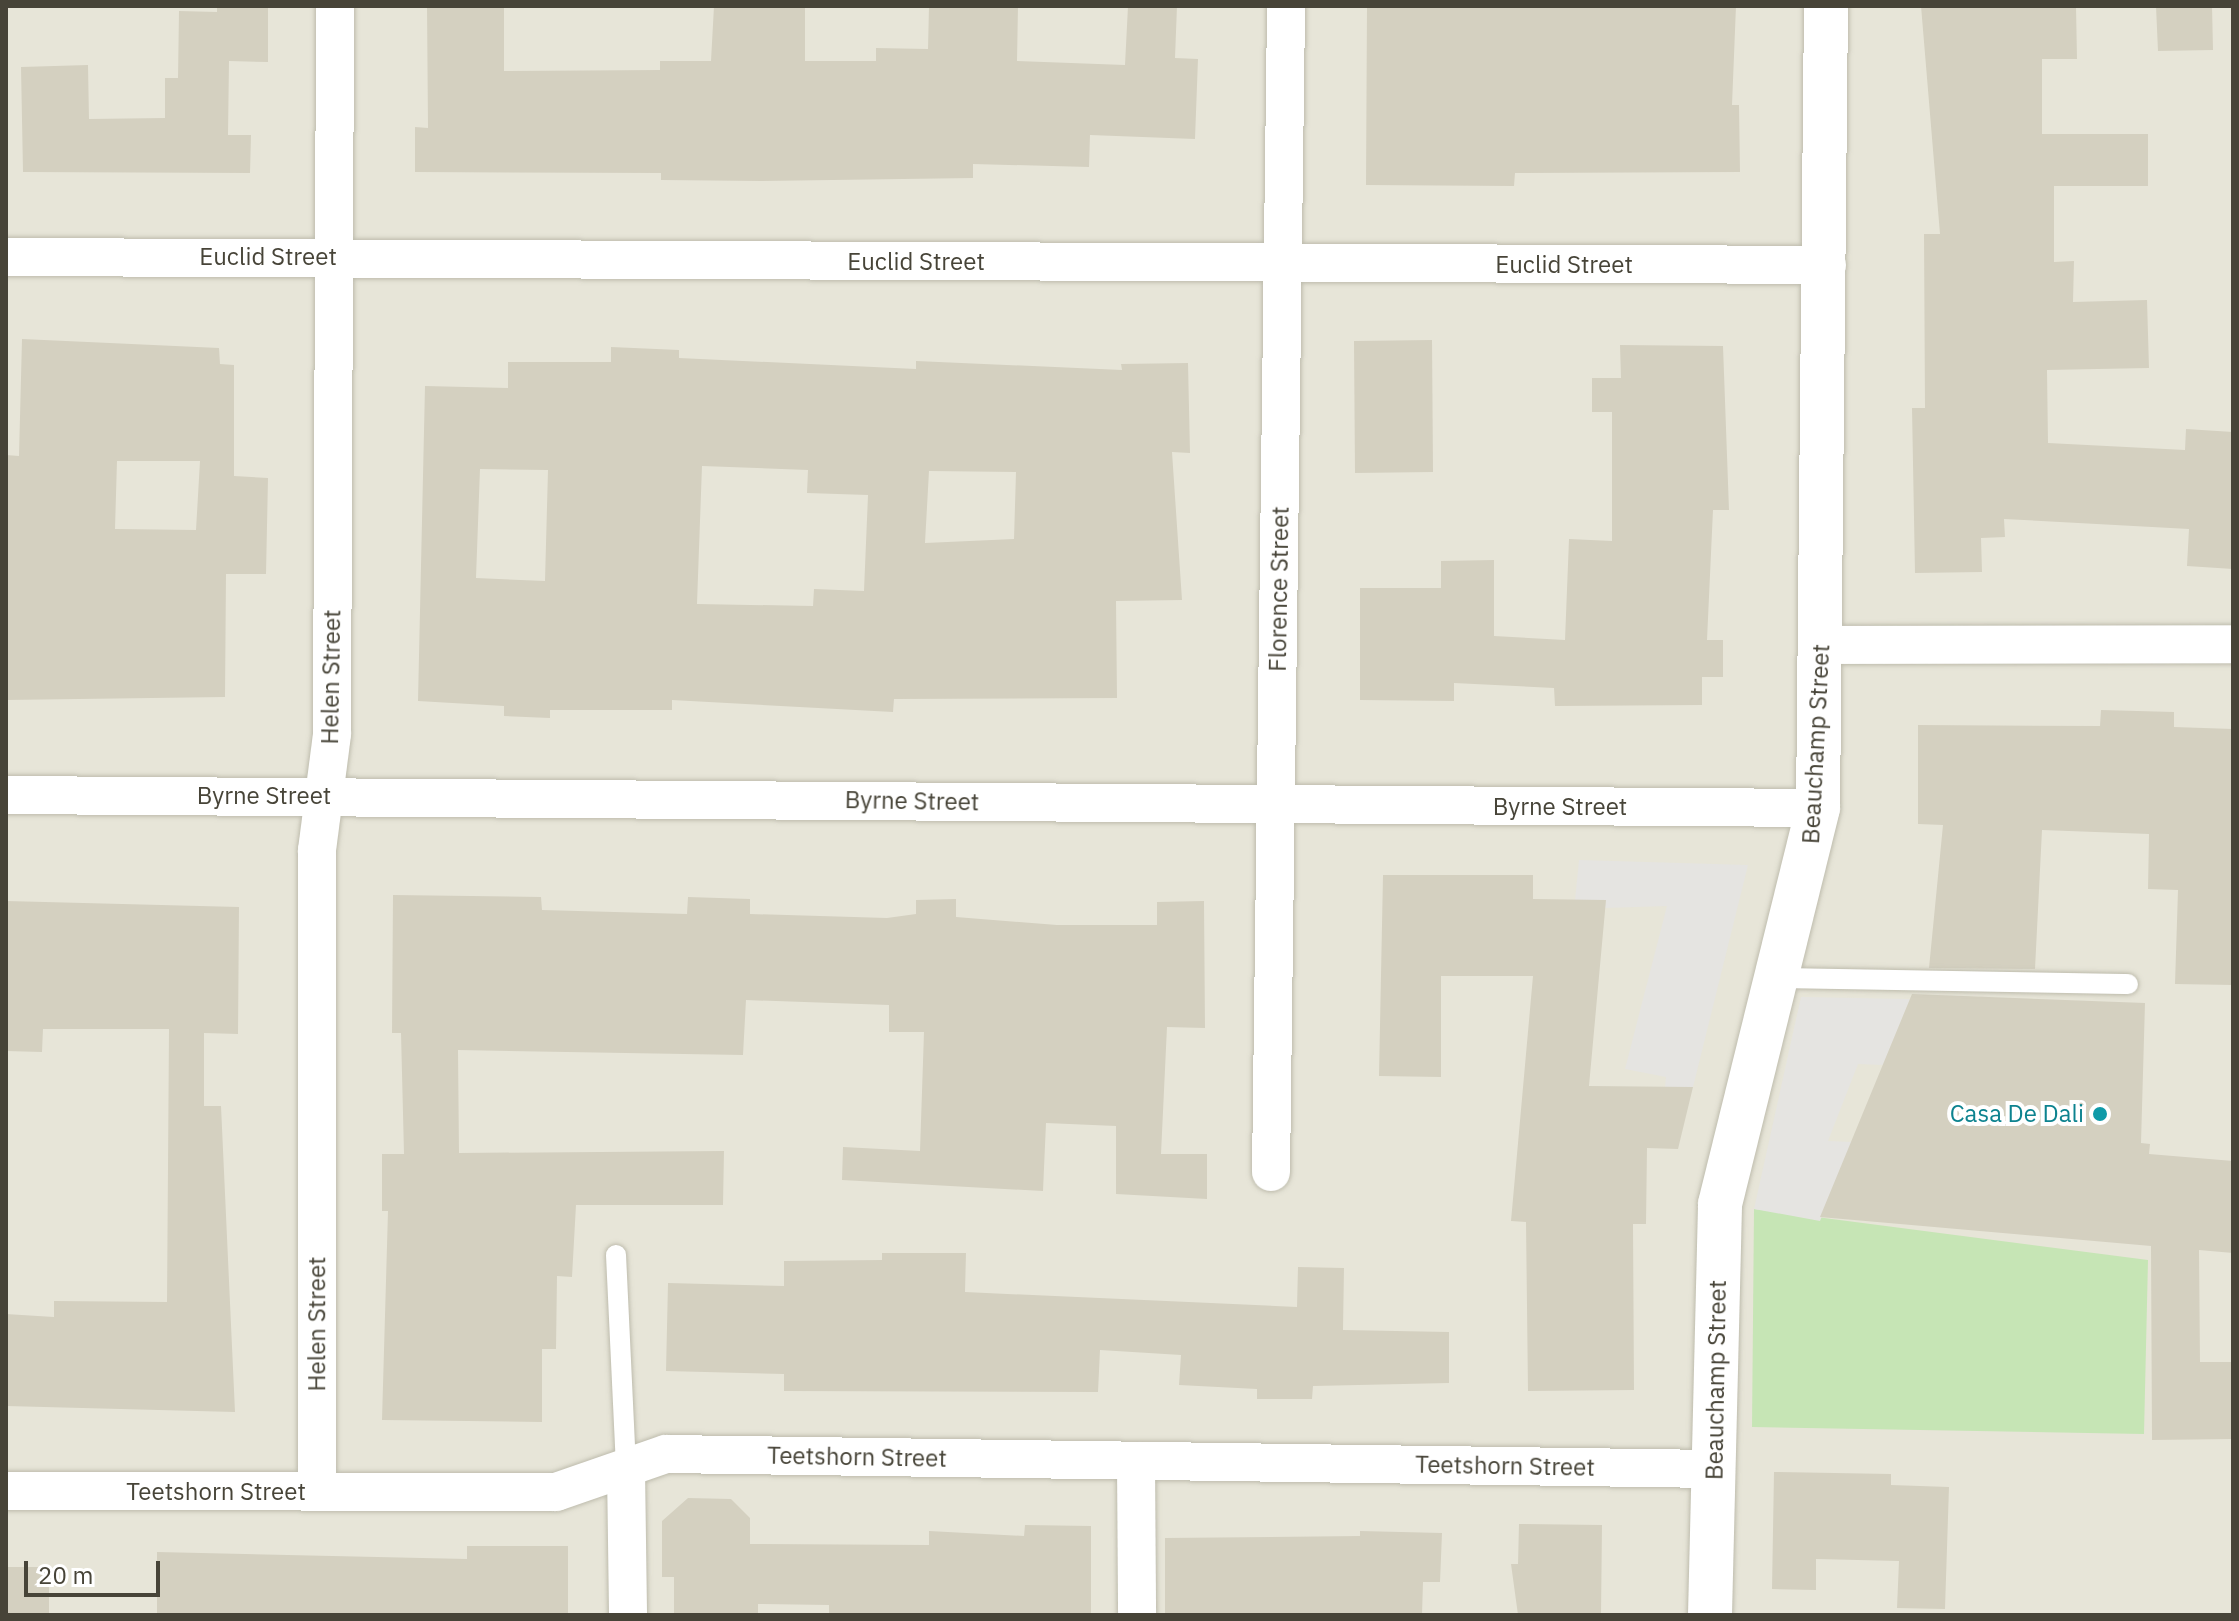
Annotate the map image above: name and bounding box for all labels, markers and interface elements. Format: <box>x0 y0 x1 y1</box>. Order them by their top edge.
street label: Euclid Street <box>199 243 337 271</box>
street label: Euclid Street <box>847 248 985 276</box>
street label: Euclid Street <box>1495 251 1633 279</box>
street label: Florence Street <box>1263 506 1295 672</box>
street label: Helen Street <box>315 609 347 745</box>
street label: Beauchamp Street <box>1796 643 1836 845</box>
street label: Byrne Street <box>197 782 331 810</box>
street label: Byrne Street <box>844 785 980 817</box>
street label: Byrne Street <box>1493 793 1627 821</box>
place label: Casa De Dali <box>1950 1100 2084 1128</box>
marker: Casa De Dali <box>2091 1105 2109 1123</box>
street label: Helen Street <box>303 1257 331 1391</box>
street label: Beauchamp Street <box>1700 1280 1732 1480</box>
street label: Teetshorn Street <box>767 1441 947 1473</box>
street label: Teetshorn Street <box>1415 1450 1595 1482</box>
street label: Teetshorn Street <box>126 1478 306 1506</box>
scale bar <box>28 1545 164 1595</box>
text: 20 m <box>38 1559 93 1591</box>

